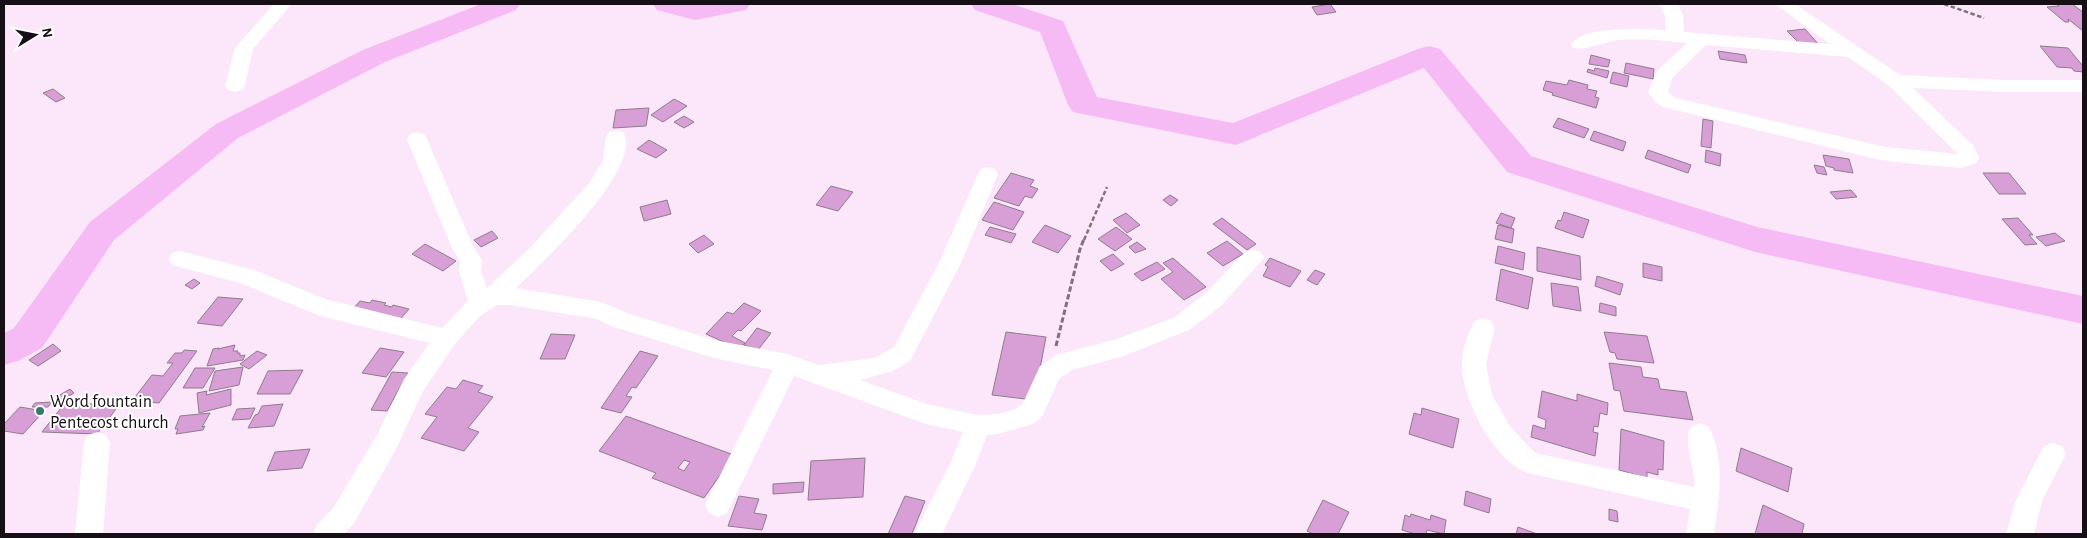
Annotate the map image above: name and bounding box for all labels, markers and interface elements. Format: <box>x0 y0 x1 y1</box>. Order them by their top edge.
north arrow <box>10 10 60 60</box>
text: N <box>39 27 55 39</box>
place label: Word fountain Pentecost church <box>50 393 169 432</box>
marker: Word fountain Pentecost church <box>34 405 46 417</box>

